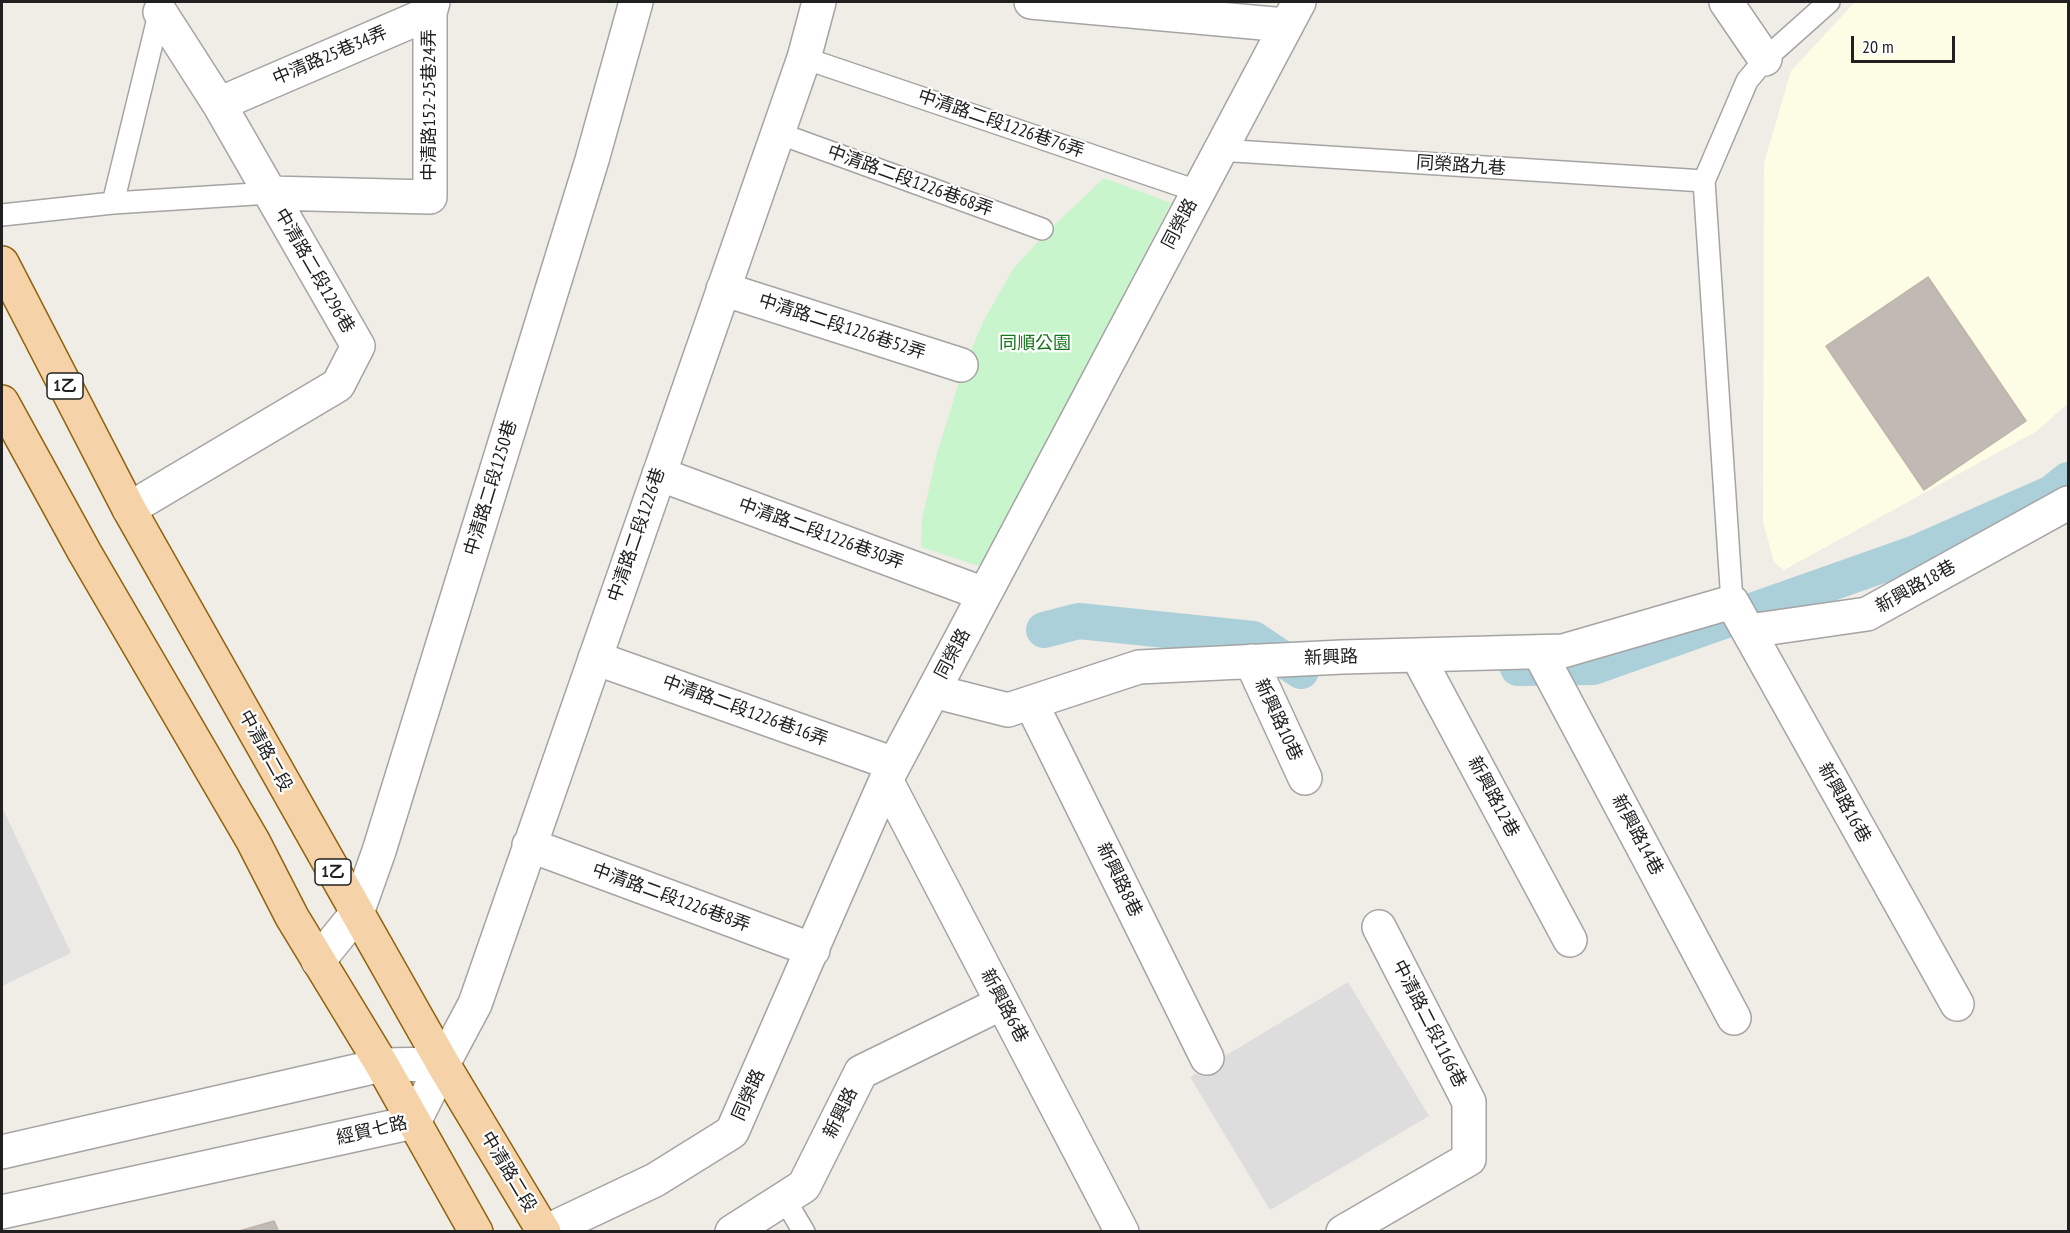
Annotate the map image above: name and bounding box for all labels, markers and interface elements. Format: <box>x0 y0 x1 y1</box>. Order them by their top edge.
street label: 中清路25巷34弄 <box>269 22 391 90</box>
scale bar <box>1854 24 1958 62</box>
street label: 中清路152-25巷24弄 <box>419 29 441 181</box>
text: 20 m <box>1862 35 1894 58</box>
street label: 中清路二段1226巷76弄 <box>915 85 1087 163</box>
street label: 中清路二段1226巷68弄 <box>824 141 996 221</box>
street label: 同榮路九巷 <box>1415 152 1507 180</box>
street label: 同榮路 <box>1158 195 1202 253</box>
street label: 中清路二段1296巷 <box>270 205 358 337</box>
street label: 中清路二段1226巷52弄 <box>756 290 928 364</box>
park label: 同順公園 <box>999 333 1071 355</box>
road number: 1乙 <box>47 373 83 399</box>
street label: 中清路二段1250巷 <box>460 418 522 558</box>
street label: 中清路二段1226巷 <box>604 465 670 605</box>
street label: 中清路二段1226巷30弄 <box>735 494 907 574</box>
street label: 新興路18巷 <box>1872 556 1960 618</box>
street label: 同榮路 <box>931 625 975 683</box>
street label: 新興路 <box>1304 646 1358 670</box>
street label: 中清路二段1226巷16弄 <box>659 671 831 751</box>
street label: 新興路10巷 <box>1250 675 1306 765</box>
street label: 中清路二段 <box>234 706 296 796</box>
street label: 新興路12巷 <box>1463 753 1523 841</box>
street label: 新興路16巷 <box>1813 759 1875 847</box>
street label: 新興路14巷 <box>1607 791 1667 879</box>
street label: 新興路8巷 <box>1092 839 1146 921</box>
road number: 1乙 <box>315 859 351 885</box>
street label: 中清路二段1226巷8弄 <box>589 859 753 937</box>
street label: 中清路二段1166巷 <box>1388 957 1470 1091</box>
street label: 新興路6巷 <box>976 966 1032 1046</box>
street label: 同榮路 <box>728 1066 770 1124</box>
street label: 新興路 <box>819 1084 863 1142</box>
street label: 經貿七路 <box>334 1112 410 1150</box>
street label: 中清路二段 <box>476 1128 540 1216</box>

